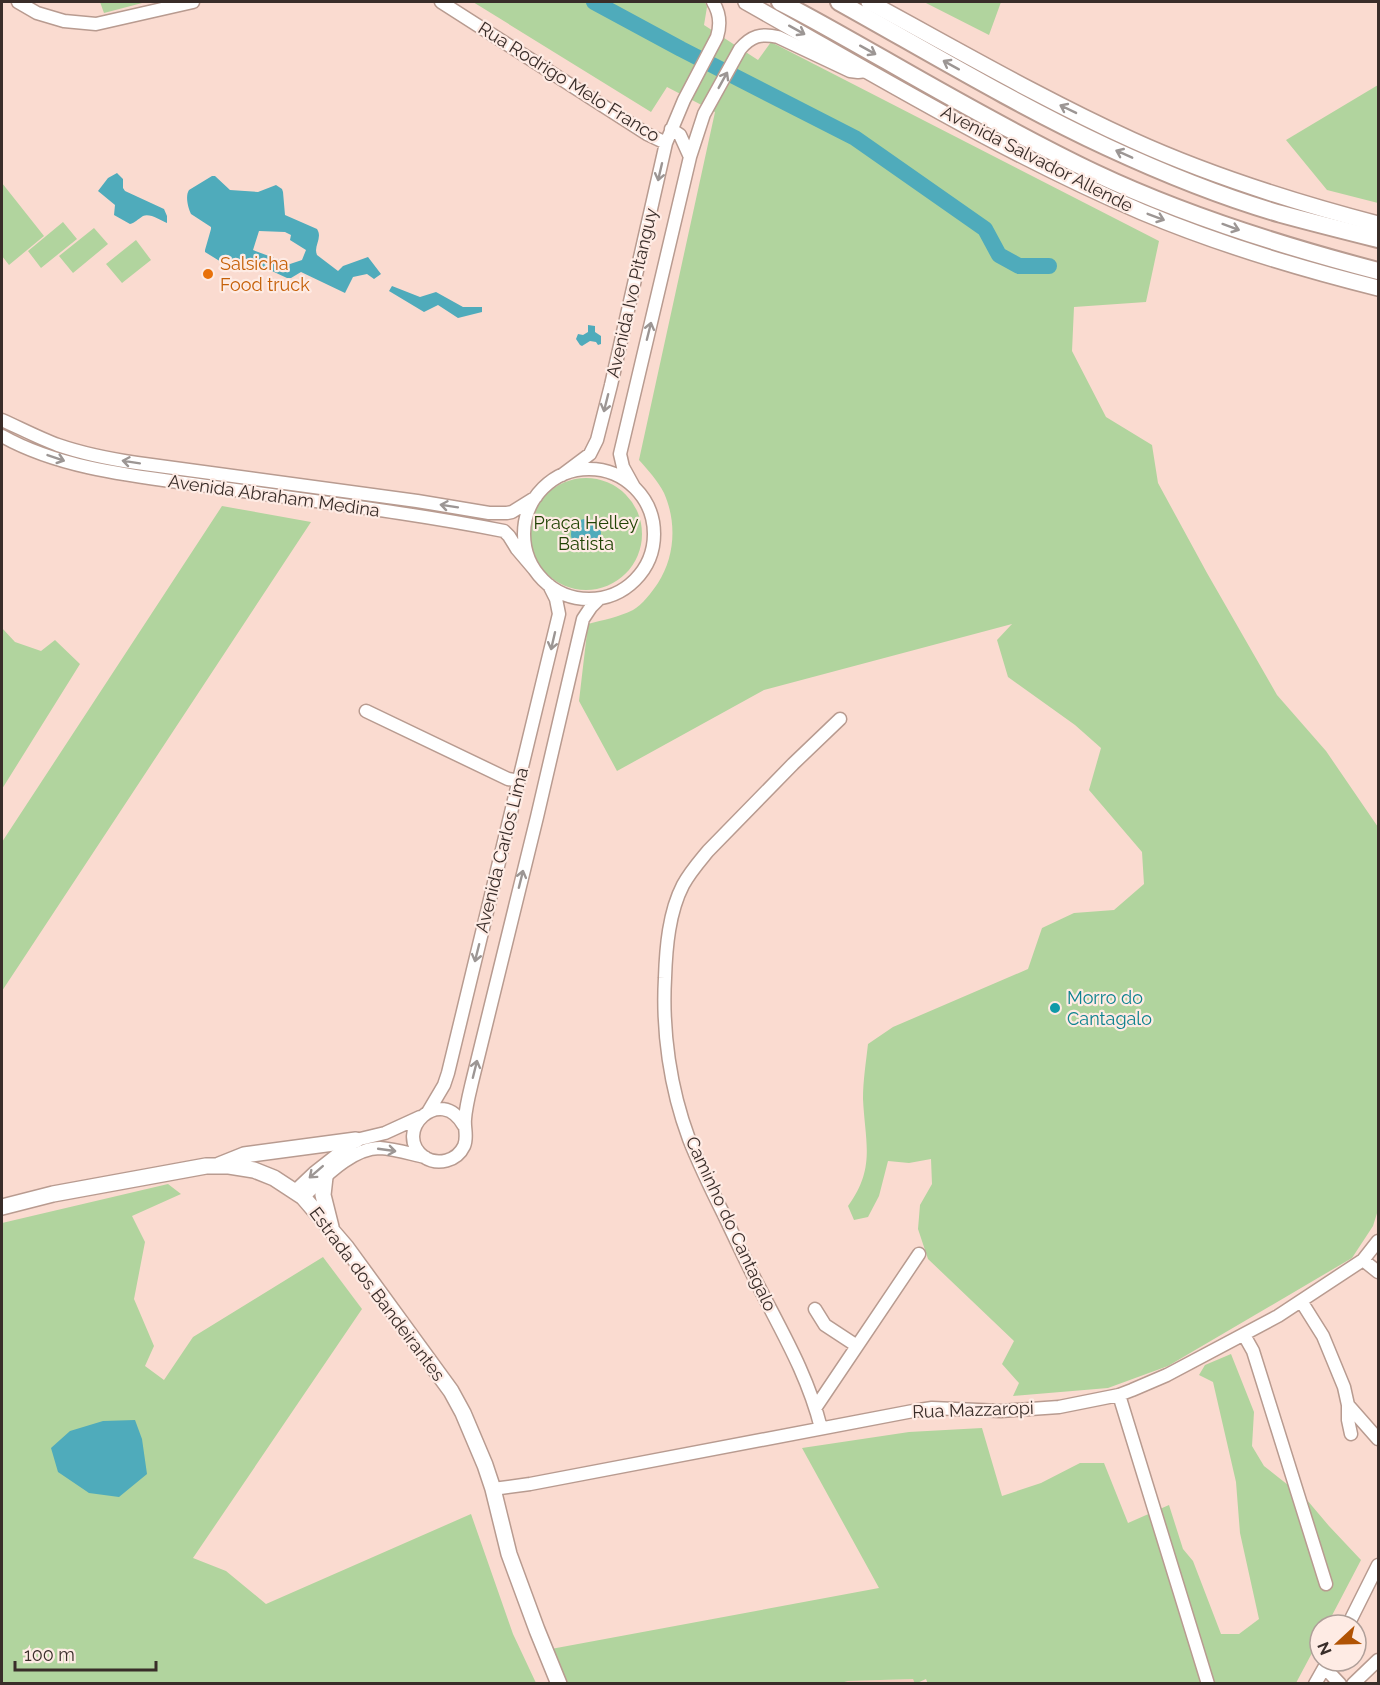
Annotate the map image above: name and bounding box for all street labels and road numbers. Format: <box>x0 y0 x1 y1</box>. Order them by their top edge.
street label: Rua Rodrigo Melo Franco <box>475 17 664 146</box>
street label: Avenida Salvador Allende <box>938 101 1137 216</box>
street label: Avenida Ivo Pitanguy <box>602 206 661 380</box>
street label: Avenida Abraham Medina <box>167 470 381 521</box>
street label: Avenida Carlos Lima <box>471 765 532 935</box>
street label: Caminho do Cantagalo <box>682 1133 781 1315</box>
street label: Estrada dos Bandeirantes <box>305 1203 450 1385</box>
street label: Rua Mazzaropi <box>912 1397 1034 1422</box>

